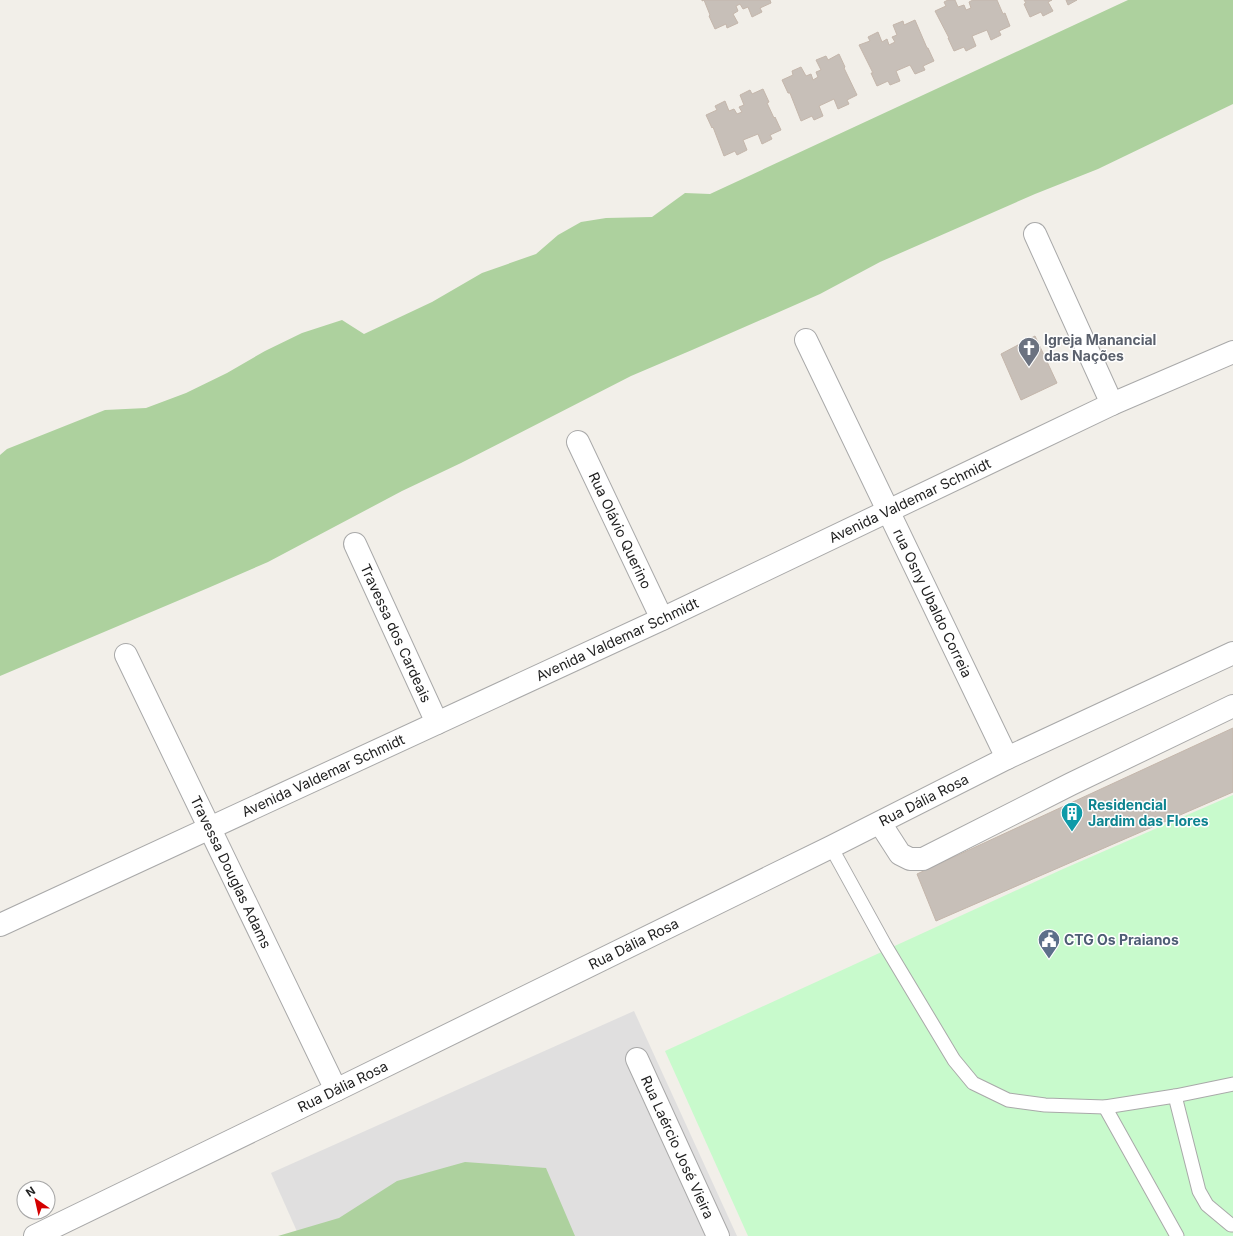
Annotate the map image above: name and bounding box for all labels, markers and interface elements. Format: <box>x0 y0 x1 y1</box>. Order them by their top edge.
place label: Igreja Manancial das Nações <box>1044 331 1156 364</box>
church icon: Igreja Manancial das Nações <box>1016 335 1042 368</box>
street label: Avenida Valdemar Schmidt <box>826 454 994 546</box>
street label: Rua Olávio Querino <box>586 469 655 591</box>
street label: rua Osny Ubaldo Correia <box>890 526 976 680</box>
street label: Travessa dos Cardeais <box>357 561 435 705</box>
street label: Avenida Valdemar Schmidt <box>533 594 701 684</box>
street label: Avenida Valdemar Schmidt <box>239 730 407 820</box>
street label: Rua Dália Rosa <box>876 770 971 829</box>
street label: Travessa Douglas Adams <box>187 793 275 951</box>
place label: Residencial Jardim das Flores <box>1088 796 1209 829</box>
building icon: Residencial Jardim das Flores <box>1059 800 1085 833</box>
street label: Rua Dália Rosa <box>586 914 681 973</box>
public building icon: CTG Os Praianos <box>1036 927 1062 960</box>
place label: CTG Os Praianos <box>1064 931 1179 948</box>
street label: Rua Dália Rosa <box>295 1057 390 1115</box>
street label: Rua Laércio José Vieira <box>638 1073 718 1221</box>
north arrow <box>16 1180 56 1220</box>
text: N <box>23 1184 38 1200</box>

